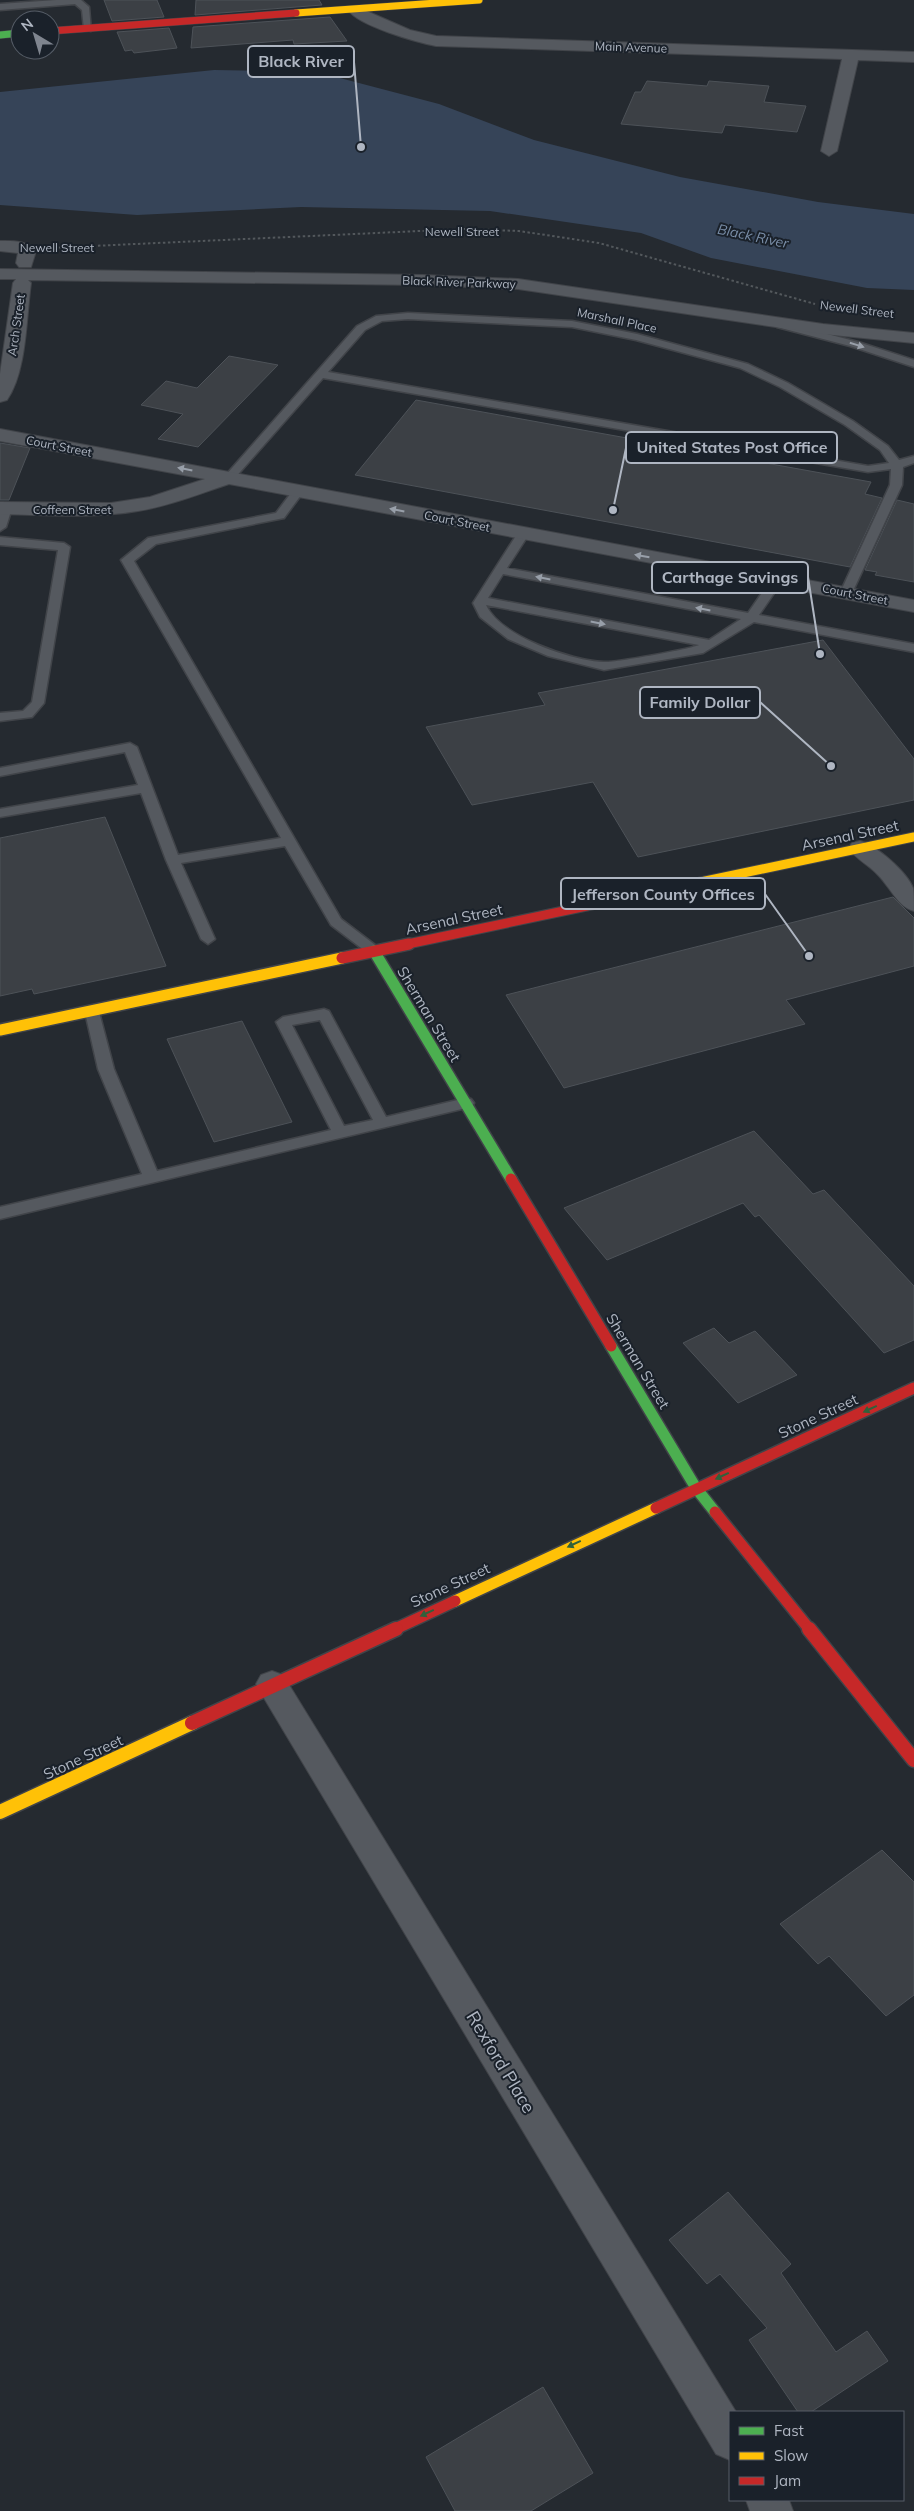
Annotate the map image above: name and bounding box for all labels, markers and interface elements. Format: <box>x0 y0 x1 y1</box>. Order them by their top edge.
north arrow <box>10 10 60 60</box>
text: N <box>17 14 37 35</box>
street label: Main Avenue <box>595 38 667 56</box>
callout: Black River <box>248 46 354 77</box>
text: Black River <box>258 51 344 71</box>
water label: Black River <box>716 220 791 252</box>
street label: Newell Street <box>425 224 499 239</box>
street label: Newell Street <box>20 240 94 255</box>
street label: Black River Parkway <box>402 273 517 292</box>
street label: Arch Street <box>4 293 28 357</box>
street label: Newell Street <box>819 297 895 321</box>
street label: Marshall Place <box>576 304 658 336</box>
one-way arrow <box>850 342 865 350</box>
street label: Court Street <box>25 432 93 460</box>
callout: United States Post Office <box>626 432 837 463</box>
text: United States Post Office <box>636 437 828 457</box>
one-way arrow <box>177 465 193 473</box>
street label: Coffeen Street <box>33 502 111 517</box>
one-way arrow <box>388 505 404 513</box>
street label: Court Street <box>423 507 491 535</box>
one-way arrow <box>634 551 650 559</box>
callout: Carthage Savings <box>652 562 808 593</box>
text: Carthage Savings <box>662 567 798 587</box>
one-way arrow <box>535 574 551 582</box>
street label: Court Street <box>821 580 889 608</box>
one-way arrow <box>694 604 710 612</box>
one-way arrow <box>590 619 606 627</box>
callout: Family Dollar <box>640 687 760 718</box>
text: Family Dollar <box>650 692 751 712</box>
street label: Arsenal Street <box>800 815 900 855</box>
callout: Jefferson County Offices <box>561 878 765 909</box>
text: Jefferson County Offices <box>571 884 755 904</box>
street label: Arsenal Street <box>404 899 504 939</box>
street label: Sherman Street <box>393 963 465 1065</box>
street label: Sherman Street <box>602 1310 674 1412</box>
street label: Stone Street <box>775 1389 861 1443</box>
one-way arrow <box>863 1405 877 1413</box>
one-way arrow <box>715 1472 729 1480</box>
one-way arrow <box>567 1541 581 1549</box>
street label: Stone Street <box>407 1558 493 1612</box>
one-way arrow <box>420 1609 434 1617</box>
street label: Stone Street <box>40 1730 126 1784</box>
street label: Rexford Place <box>462 2007 540 2117</box>
legend <box>729 2411 904 2501</box>
text: Fast <box>774 2421 804 2440</box>
text: Slow <box>774 2446 808 2465</box>
text: Jam <box>774 2471 801 2490</box>

